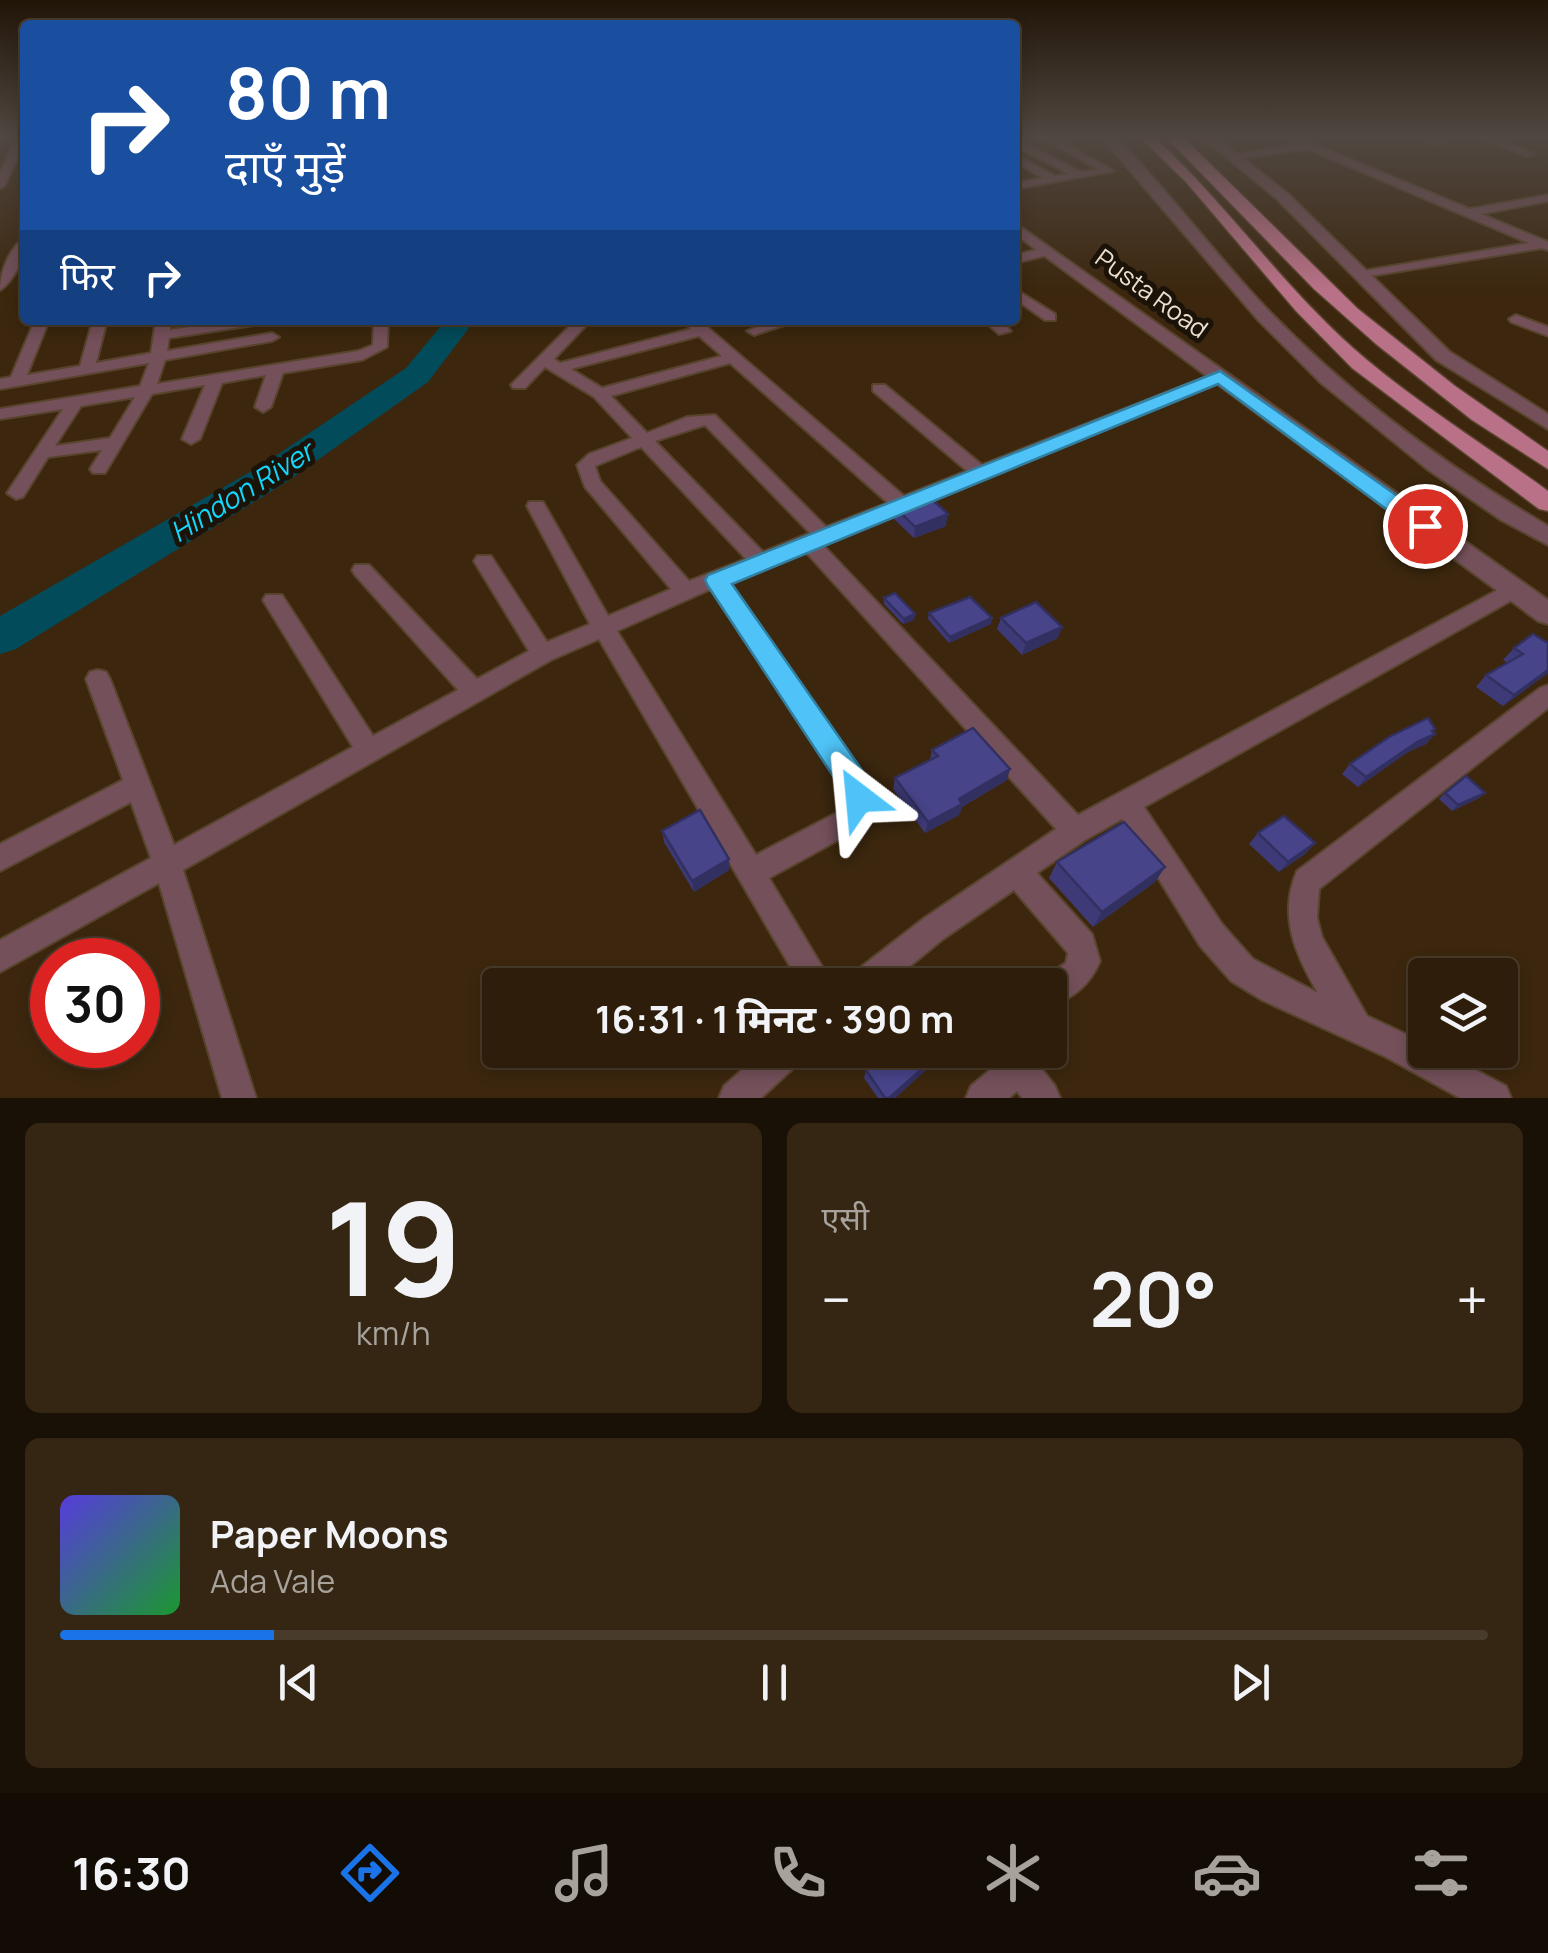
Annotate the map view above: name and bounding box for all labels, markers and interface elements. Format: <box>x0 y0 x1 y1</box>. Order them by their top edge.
text: 80 m <box>225 44 391 140</box>
icon: right <box>60 60 190 190</box>
text: दाएँ मुड़ें <box>225 135 345 197</box>
street label: Pusta Road <box>1089 240 1215 346</box>
text: फिर <box>60 249 115 301</box>
icon: right <box>135 250 190 305</box>
water label: Hindon River <box>162 430 323 550</box>
pin <box>1383 484 1468 569</box>
icon: arrive <box>1398 499 1453 554</box>
position arrow <box>807 746 911 850</box>
speed limit sign: 30 <box>30 938 160 1068</box>
map controls <box>1408 958 1518 1068</box>
button: layers <box>1408 958 1518 1068</box>
text: 16:31 · 1 मिनट · 390 m <box>595 992 954 1044</box>
text: 19 <box>324 1157 462 1335</box>
text: एसी <box>822 1196 869 1240</box>
text: 20° <box>1090 1247 1218 1350</box>
text: − <box>822 1261 851 1337</box>
text: + <box>1456 1261 1488 1337</box>
text: km/h <box>356 1311 430 1355</box>
text: Paper Moons <box>210 1507 449 1559</box>
text: Ada Vale <box>210 1559 335 1603</box>
icon: previous <box>271 1655 326 1710</box>
icon: pause <box>747 1655 802 1710</box>
icon: next <box>1223 1655 1278 1710</box>
icon: directions <box>335 1838 405 1908</box>
icon: music <box>549 1838 619 1908</box>
icon: phone <box>763 1838 833 1908</box>
icon: climate <box>978 1838 1048 1908</box>
icon: car <box>1192 1838 1262 1908</box>
icon: filters <box>1406 1838 1476 1908</box>
text: 16:30 <box>72 1842 191 1904</box>

